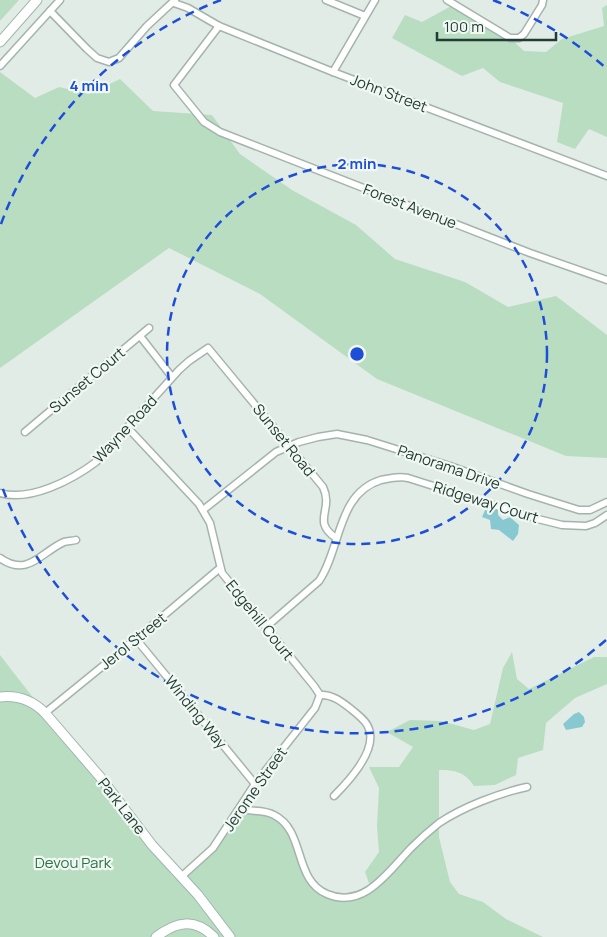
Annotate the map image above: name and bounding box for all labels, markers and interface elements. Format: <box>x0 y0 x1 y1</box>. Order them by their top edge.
scale bar <box>437 10 556 42</box>
text: 100 m <box>444 16 484 37</box>
street label: John Street <box>348 69 430 117</box>
text: 4 min <box>69 75 109 96</box>
text: 2 min <box>337 153 377 174</box>
street label: Forest Avenue <box>360 179 460 234</box>
street label: Sunset Court <box>45 342 129 418</box>
centre of rings <box>348 345 366 363</box>
street label: Wayne Road <box>88 391 162 467</box>
street label: Sunset Road <box>248 399 320 481</box>
street label: Panorama Drive <box>395 440 503 494</box>
street label: Ridgeway Court <box>431 476 541 528</box>
street label: Edgehill Court <box>221 576 299 664</box>
street label: Jerol Street <box>95 608 171 674</box>
street label: Winding Way <box>160 671 232 753</box>
street label: Jerome Street <box>218 743 292 835</box>
street label: Park Lane <box>93 773 151 839</box>
park label: Devou Park <box>35 852 112 873</box>

